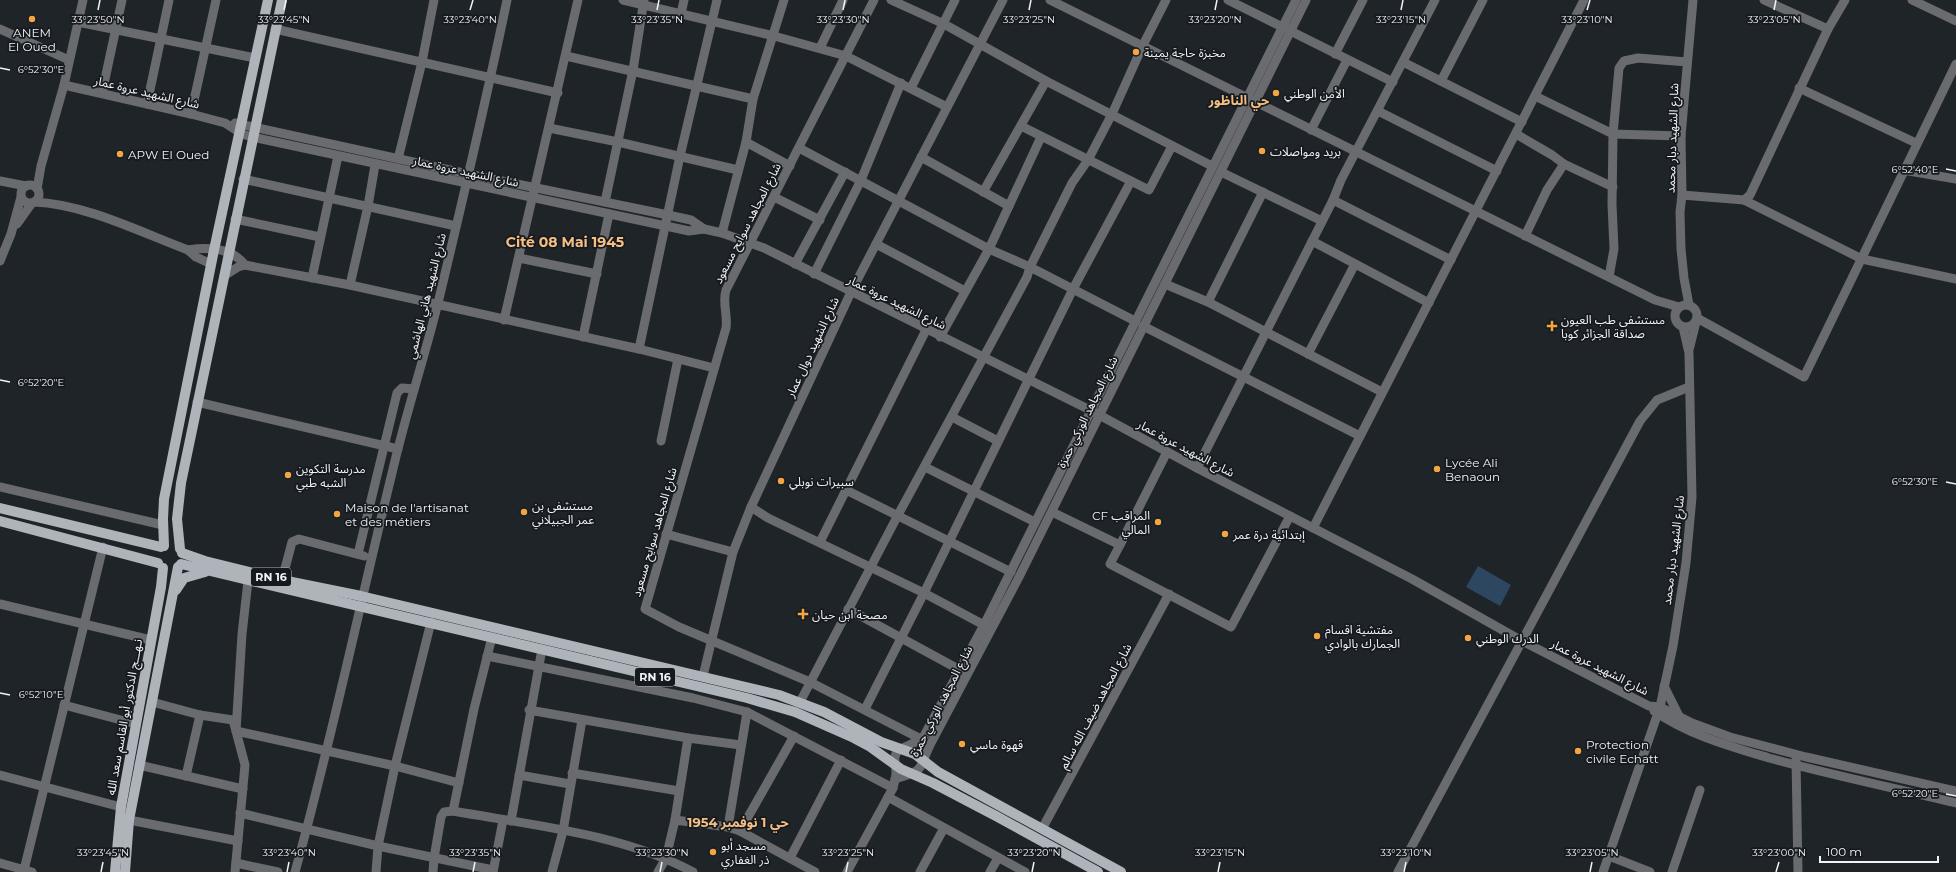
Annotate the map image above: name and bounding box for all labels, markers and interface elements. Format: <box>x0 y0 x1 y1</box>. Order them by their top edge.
text: 33°23'50"N <box>71 13 125 26</box>
text: 33°23'45"N <box>258 13 310 26</box>
text: 33°23'40"N <box>443 13 497 26</box>
text: 33°23'35"N <box>631 13 683 26</box>
text: 33°23'30"N <box>816 13 870 26</box>
text: 33°23'25"N <box>1003 13 1055 26</box>
text: 33°23'20"N <box>1188 13 1242 26</box>
text: 33°23'15"N <box>1376 13 1426 26</box>
text: 33°23'10"N <box>1561 13 1613 26</box>
text: 33°23'05"N <box>1747 13 1801 26</box>
marker: ANEM El Oued <box>27 14 37 24</box>
place label: ANEM El Oued <box>8 25 56 54</box>
place label: مخبزة حاجة يمينة <box>1144 45 1226 60</box>
marker: مخبزة حاجة يمينة <box>1131 47 1141 57</box>
text: 6°52'30"E <box>18 63 64 76</box>
street label: شارع الشهيد عروة عمار <box>91 72 201 113</box>
street label: شارع الشهيد دبار محمد <box>1663 83 1683 193</box>
place label: الأمن الوطني <box>1284 86 1345 103</box>
marker: الأمن الوطني <box>1271 88 1281 98</box>
district label: حي الناظور <box>1208 92 1269 111</box>
place label: بريد ومواصلات <box>1270 144 1341 159</box>
marker: بريد ومواصلات <box>1257 146 1267 156</box>
place label: APW El Oued <box>128 147 209 162</box>
marker: APW El Oued <box>115 149 125 159</box>
street label: شارع الشهيد عروة عمار <box>410 152 520 192</box>
street label: شارع المجاهد سوايح مسعود <box>710 160 786 287</box>
text: 6°52'40"E <box>1892 163 1939 176</box>
street label: شارع الشهيد هاني الهاشمي <box>403 232 452 361</box>
district label: Cité 08 Mai 1945 <box>506 233 624 251</box>
street label: شارع الشهيد عروة عمار <box>843 271 949 334</box>
street label: شارع الشهيد دوال عمار <box>782 294 844 401</box>
place label: مستشفى طب العيون صداقة الجزائر كوبا <box>1561 312 1665 341</box>
marker: مستشفى طب العيون صداقة الجزائر كوبا <box>1546 320 1558 332</box>
street label: شارع المجاهد الوركي حمزة <box>1053 354 1123 472</box>
text: 6°52'20"E <box>18 376 65 389</box>
street label: شارع الشهيد عروة عمار <box>1133 416 1237 482</box>
place label: Lycée Ali Benaoun <box>1445 455 1500 484</box>
place label: مدرسة التكوين الشبه طبي <box>296 461 366 492</box>
marker: Lycée Ali Benaoun <box>1432 464 1442 474</box>
street label: شارع المجاهد سوايح مسعود <box>628 466 682 599</box>
marker: مدرسة التكوين الشبه طبي <box>283 470 293 480</box>
place label: سبيرات نوبلي <box>789 474 854 491</box>
text: 6°52'30"E <box>1892 475 1938 488</box>
marker: سبيرات نوبلي <box>776 476 786 486</box>
street label: شارع الشهيد دبار محمد <box>1659 494 1689 606</box>
place label: مستشفى بن عمر الجبيلاني <box>532 498 594 529</box>
place label: Maison de l'artisanat et des métiers <box>345 500 469 529</box>
marker: مستشفى بن عمر الجبيلاني <box>519 507 529 517</box>
place label: CF المراقب المالي <box>1092 508 1150 539</box>
marker: Maison de l'artisanat et des métiers <box>332 509 342 519</box>
marker: CF المراقب المالي <box>1153 517 1163 527</box>
place label: إبتدائية درة عمر <box>1232 527 1305 543</box>
marker: إبتدائية درة عمر <box>1220 529 1230 539</box>
road number: RN 16 <box>251 568 291 586</box>
place label: مصحة ابن حيان <box>812 607 888 622</box>
marker: مصحة ابن حيان <box>797 608 809 620</box>
place label: مفتشية اقسام الجمارك بالوادي <box>1325 622 1400 653</box>
marker: مفتشية اقسام الجمارك بالوادي <box>1312 631 1322 641</box>
place label: الدرك الوطني <box>1476 631 1539 648</box>
marker: الدرك الوطني <box>1463 633 1473 643</box>
street label: شارع الشهيد عروة عمار <box>1547 635 1651 700</box>
street label: نـهـــج الدكتور أبو القاسم سعد الله <box>103 638 147 797</box>
street label: شارع المجاهد ضيف الله سالم <box>1056 641 1136 772</box>
street label: شارع المجاهد الوركي حمزة <box>906 643 978 760</box>
road number: RN 16 <box>635 668 675 686</box>
text: 6°52'10"E <box>19 688 64 701</box>
place label: قهوة ماسي <box>970 737 1023 754</box>
place label: Protection civile Echatt <box>1586 737 1659 766</box>
marker: قهوة ماسي <box>957 739 967 749</box>
marker: Protection civile Echatt <box>1573 746 1583 756</box>
text: 6°52'20"E <box>1892 787 1939 800</box>
district label: حي 1 نوفمبر 1954 <box>687 814 789 833</box>
place label: مسجد أبو ذر الغفاري <box>721 838 770 869</box>
scale bar <box>1820 838 1938 864</box>
text: 100 m <box>1826 844 1862 859</box>
text: 33°23'45"N <box>77 846 129 859</box>
text: 33°23'40"N <box>262 846 316 859</box>
text: 33°23'35"N <box>449 846 501 859</box>
text: 33°23'30"N <box>635 846 689 859</box>
text: 33°23'25"N <box>822 846 874 859</box>
text: 33°23'20"N <box>1007 846 1061 859</box>
text: 33°23'15"N <box>1195 846 1245 859</box>
text: 33°23'10"N <box>1380 846 1432 859</box>
text: 33°23'05"N <box>1565 846 1619 859</box>
text: 33°23'00"N <box>1752 846 1806 859</box>
marker: مسجد أبو ذر الغفاري <box>708 847 718 857</box>

